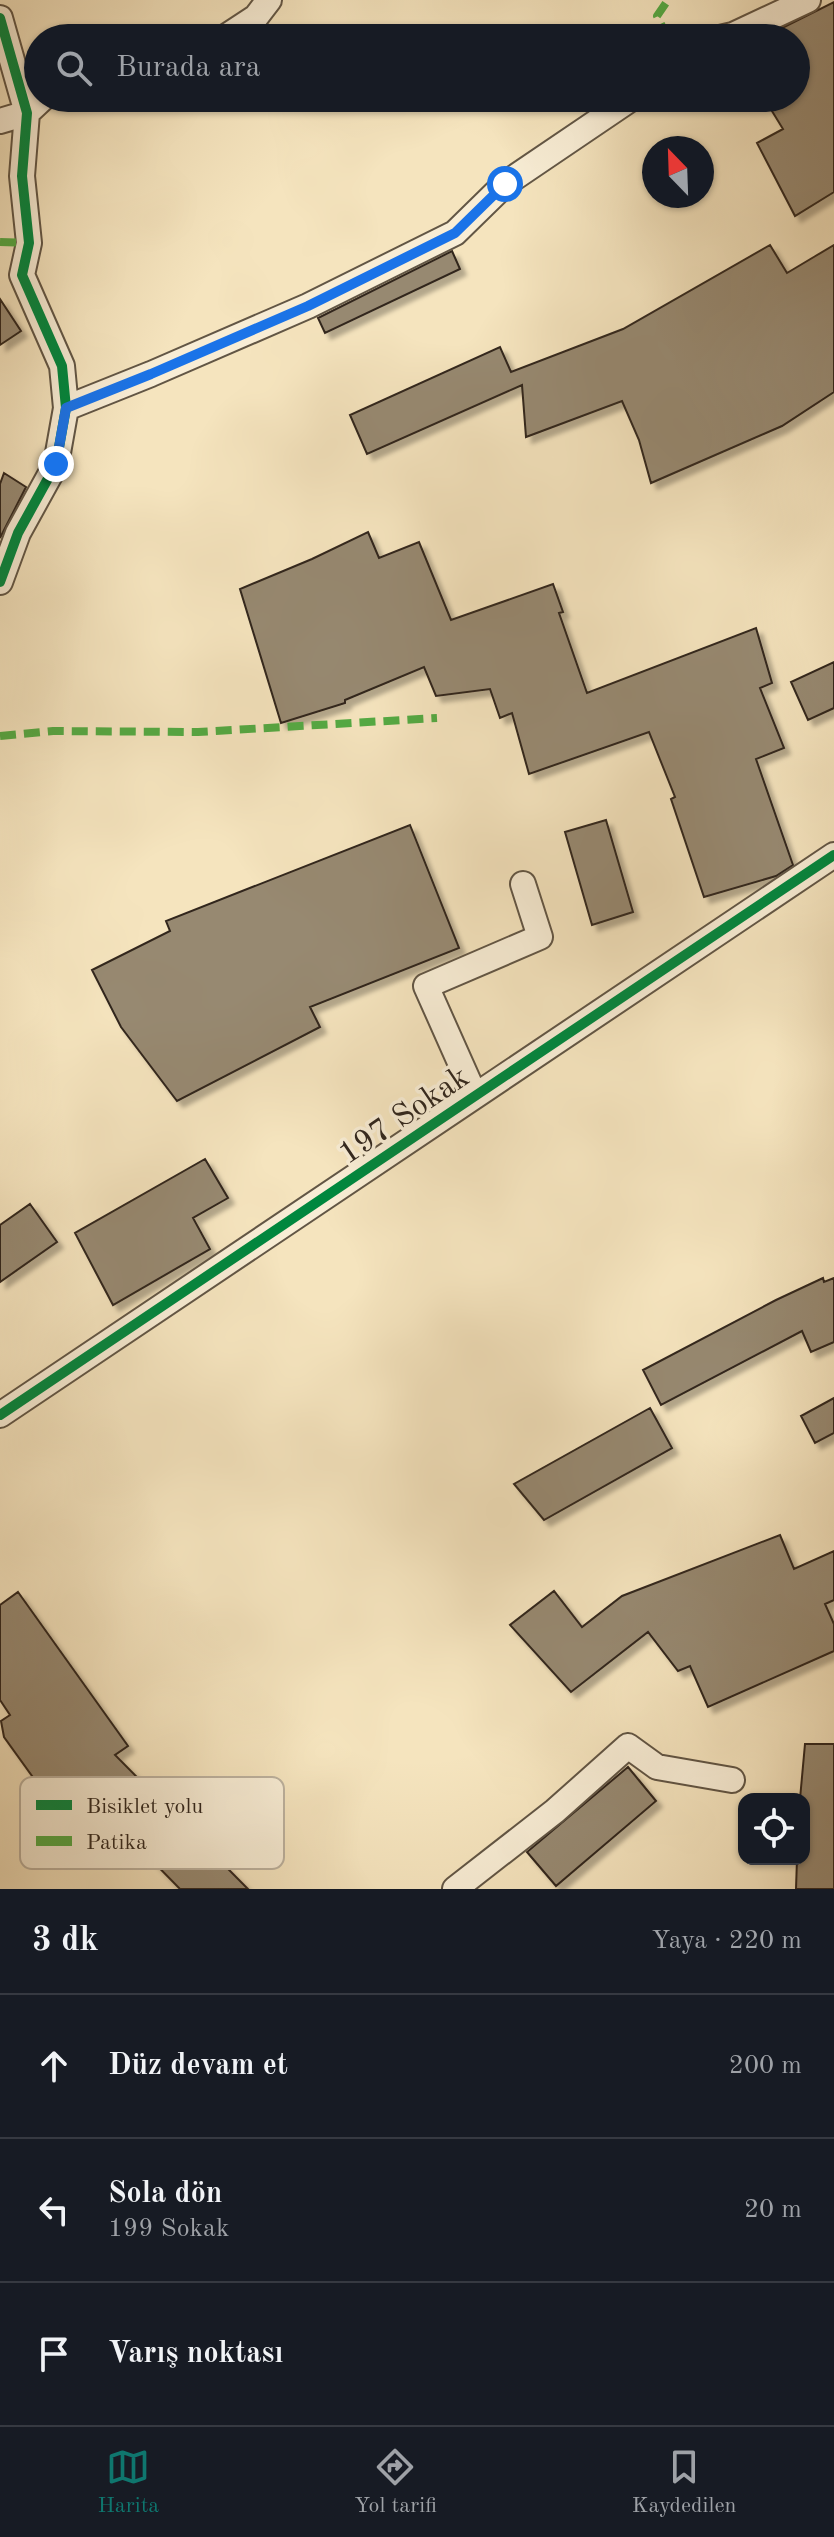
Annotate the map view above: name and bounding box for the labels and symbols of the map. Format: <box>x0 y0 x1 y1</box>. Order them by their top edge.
north arrow <box>642 136 714 208</box>
route start <box>487 166 523 202</box>
route end <box>38 446 74 482</box>
street label: 197 Sokak <box>334 1061 476 1172</box>
legend <box>20 1777 284 1869</box>
text: Bisiklet yolu <box>86 1796 203 1818</box>
text: Patika <box>86 1832 147 1854</box>

